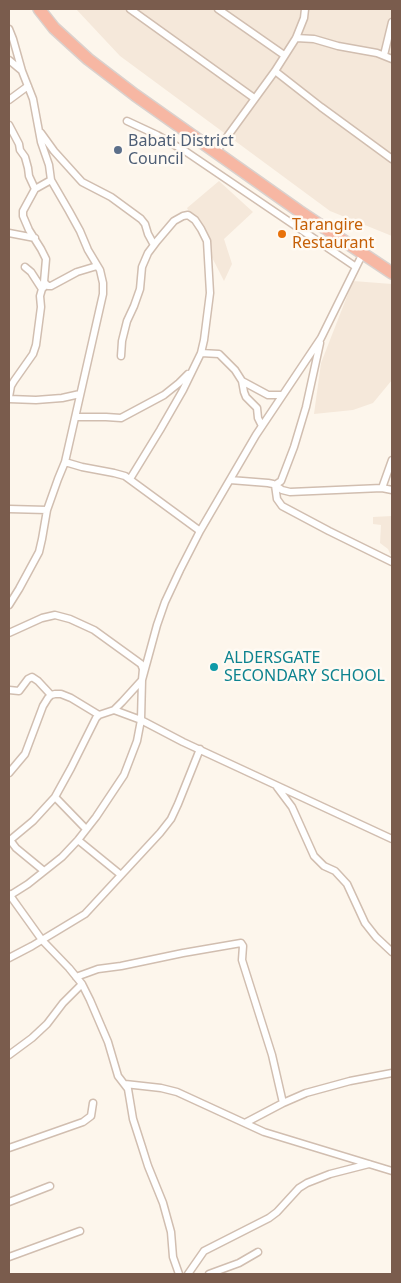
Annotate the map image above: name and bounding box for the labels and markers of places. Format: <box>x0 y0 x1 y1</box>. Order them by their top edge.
place label: Babati District Council <box>128 131 234 169</box>
marker: Babati District Council <box>112 144 124 156</box>
place label: Tarangire Restaurant <box>292 215 374 253</box>
marker: Tarangire Restaurant <box>276 228 288 240</box>
place label: ALDERSGATE SECONDARY SCHOOL <box>224 648 385 686</box>
marker: ALDERSGATE SECONDARY SCHOOL <box>208 661 220 673</box>

